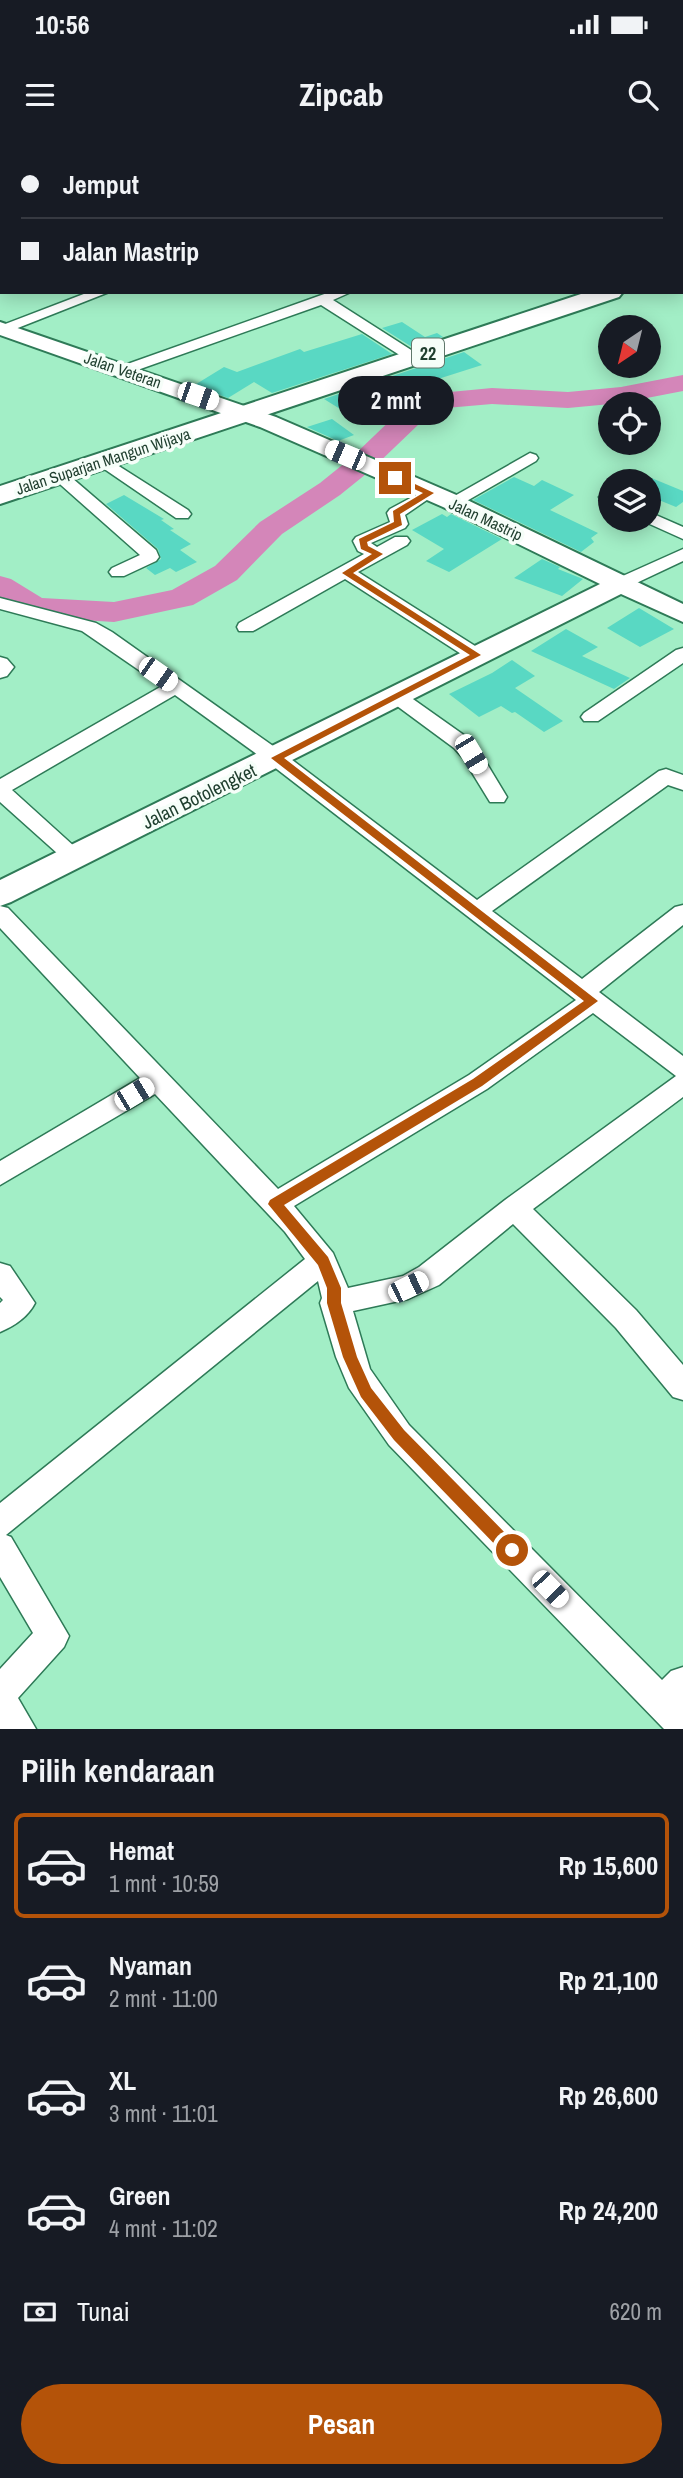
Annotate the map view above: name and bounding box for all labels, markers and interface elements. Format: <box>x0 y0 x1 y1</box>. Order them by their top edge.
text: 10:56 <box>35 7 90 42</box>
text: Zipcab <box>299 73 384 116</box>
icon: menu <box>21 76 59 114</box>
icon: search <box>624 76 662 114</box>
text: Jemput <box>63 167 139 202</box>
text: Jalan Mastrip <box>63 234 199 269</box>
north arrow <box>598 315 662 378</box>
map controls <box>598 315 661 532</box>
road number: 22 <box>412 338 444 368</box>
street label: Jalan Veteran <box>81 347 165 393</box>
callout: 2 mnt <box>337 376 453 426</box>
car <box>175 379 222 413</box>
text: 2 mnt <box>371 385 421 416</box>
button: locate <box>598 392 661 455</box>
street label: Jalan Suparjan Mangun Wijaya <box>13 422 194 500</box>
car <box>322 437 369 473</box>
route end <box>379 462 411 494</box>
button: layers <box>598 469 661 532</box>
street label: Jalan Mastrip <box>446 492 526 546</box>
car <box>135 653 182 695</box>
car <box>452 731 491 777</box>
street label: Jalan Botolengket <box>138 757 261 835</box>
car <box>111 1074 158 1114</box>
car <box>385 1268 432 1306</box>
route start <box>496 1534 528 1566</box>
car <box>528 1567 573 1611</box>
text: Pilih kendaraan <box>21 1749 215 1792</box>
text: Hemat <box>109 1833 174 1868</box>
icon: car <box>25 1834 88 1897</box>
text: Rp 15,600 <box>558 1848 658 1883</box>
text: 1 mnt · 10:59 <box>109 1868 219 1899</box>
text: Nyaman <box>109 1948 192 1983</box>
icon: car <box>25 1949 88 2012</box>
text: Rp 21,100 <box>558 1963 658 1998</box>
text: 2 mnt · 11:00 <box>109 1983 218 2014</box>
text: XL <box>109 2063 136 2098</box>
icon: car <box>25 2064 88 2127</box>
text: Rp 26,600 <box>558 2078 658 2113</box>
text: 3 mnt · 11:01 <box>109 2098 218 2129</box>
text: Green <box>109 2178 171 2213</box>
icon: car <box>25 2179 88 2242</box>
text: Rp 24,200 <box>558 2193 658 2228</box>
text: 4 mnt · 11:02 <box>109 2213 218 2244</box>
icon: cash <box>21 2293 59 2331</box>
text: Tunai <box>77 2294 130 2329</box>
text: 620 m <box>610 2296 662 2327</box>
button: Pesan <box>21 2384 662 2464</box>

